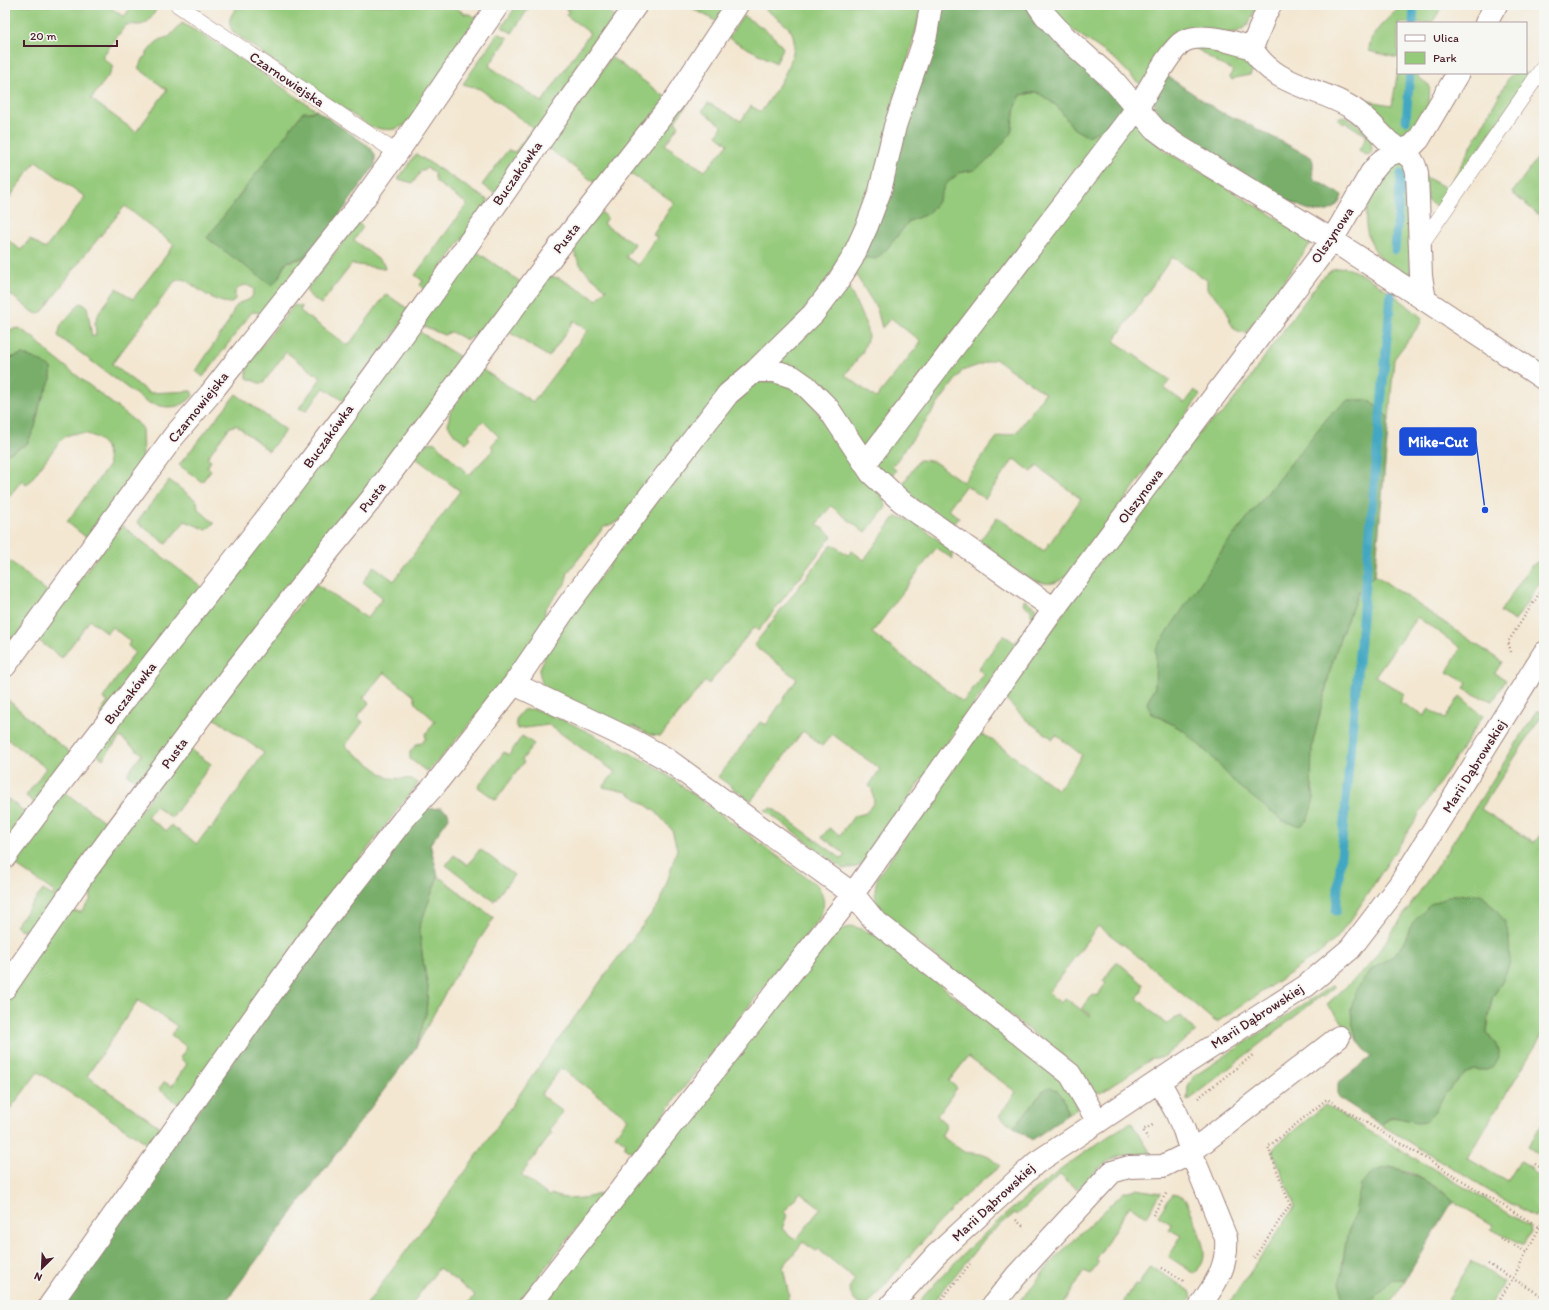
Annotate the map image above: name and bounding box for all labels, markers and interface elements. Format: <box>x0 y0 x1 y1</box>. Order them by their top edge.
scale bar <box>24 22 117 48</box>
legend <box>1397 22 1527 74</box>
text: 20 m <box>30 29 57 43</box>
text: Ulica <box>1433 31 1459 45</box>
street label: Czarnowiejska <box>246 48 328 111</box>
text: Park <box>1433 51 1457 65</box>
street label: Buczakówka <box>489 137 546 209</box>
street label: Olszynowa <box>1307 204 1358 267</box>
street label: Pusta <box>549 220 584 257</box>
street label: Czarnowiejska <box>164 368 232 446</box>
street label: Buczakówka <box>299 400 358 472</box>
callout: Mike-Cut <box>1400 428 1476 455</box>
text: Mike-Cut <box>1408 433 1468 451</box>
street label: Olszynowa <box>1114 465 1167 527</box>
street label: Pusta <box>355 479 390 516</box>
street label: Buczakówka <box>101 658 161 728</box>
street label: Marii Dąbrowskiej <box>1439 716 1510 816</box>
street label: Pusta <box>158 734 191 772</box>
street label: Marii Dąbrowskiej <box>1208 980 1307 1053</box>
street label: Marii Dąbrowskiej <box>948 1160 1038 1245</box>
north arrow <box>22 1248 62 1288</box>
text: N <box>32 1269 44 1284</box>

